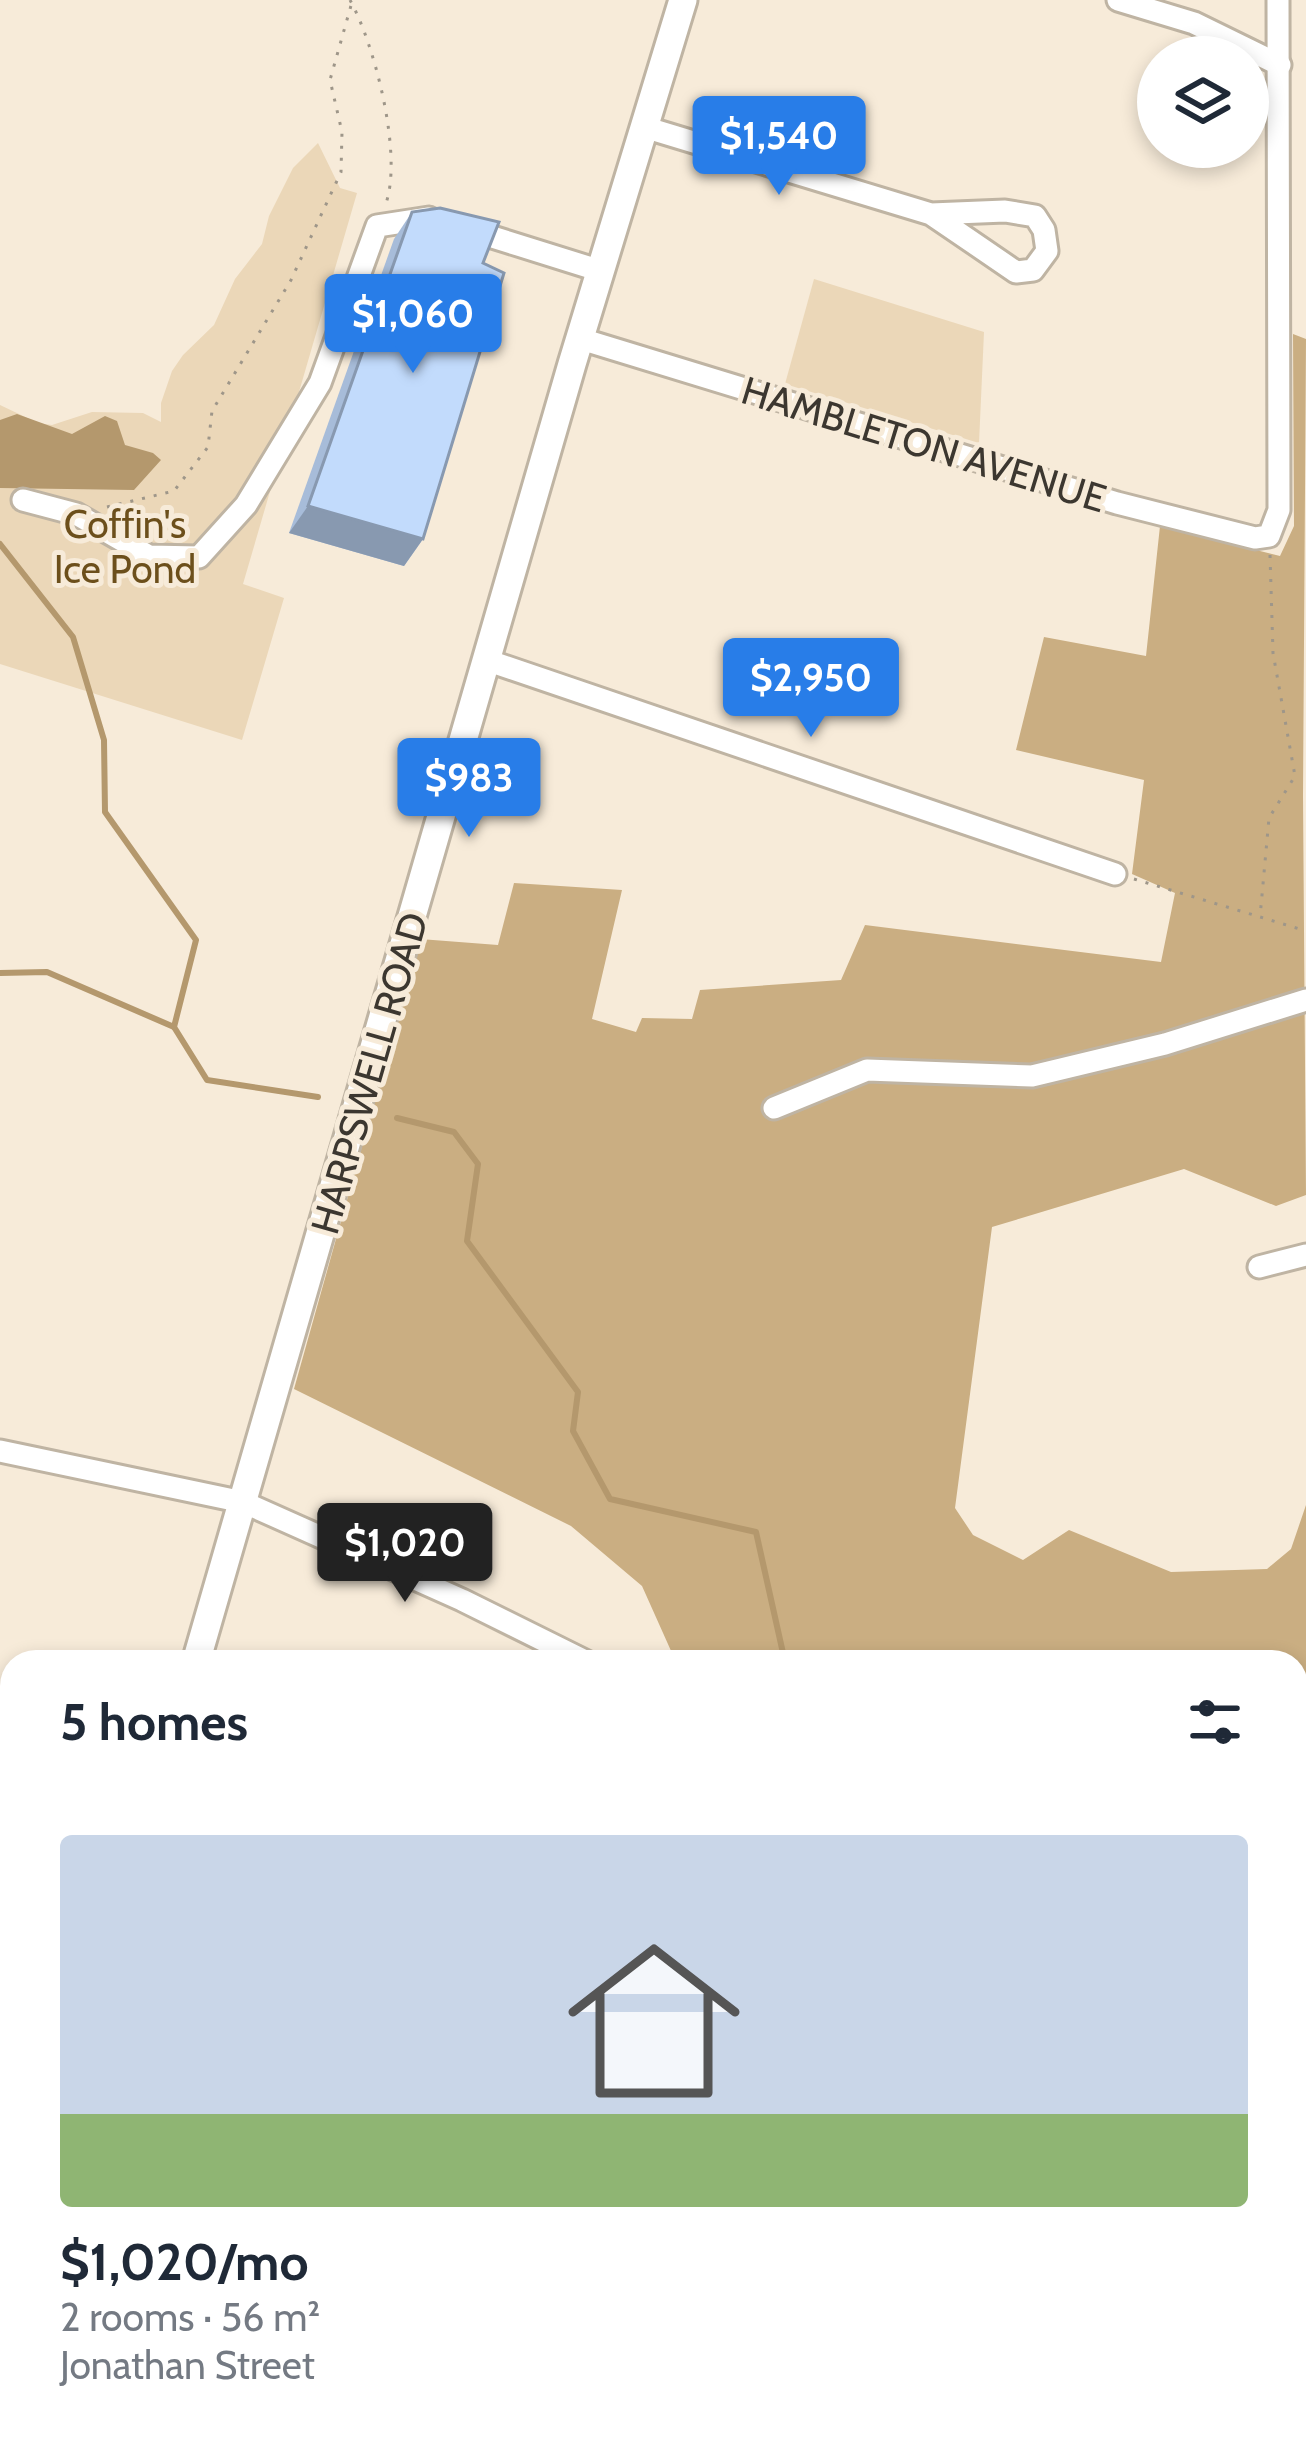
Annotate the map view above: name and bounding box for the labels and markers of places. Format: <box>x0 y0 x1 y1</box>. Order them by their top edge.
pin: $1,540 <box>681 96 877 198</box>
pin: $1,060 <box>315 274 511 376</box>
pin: $2,950 <box>713 638 909 740</box>
pin: $983 <box>398 738 540 840</box>
pin: $1,020 <box>307 1503 503 1605</box>

